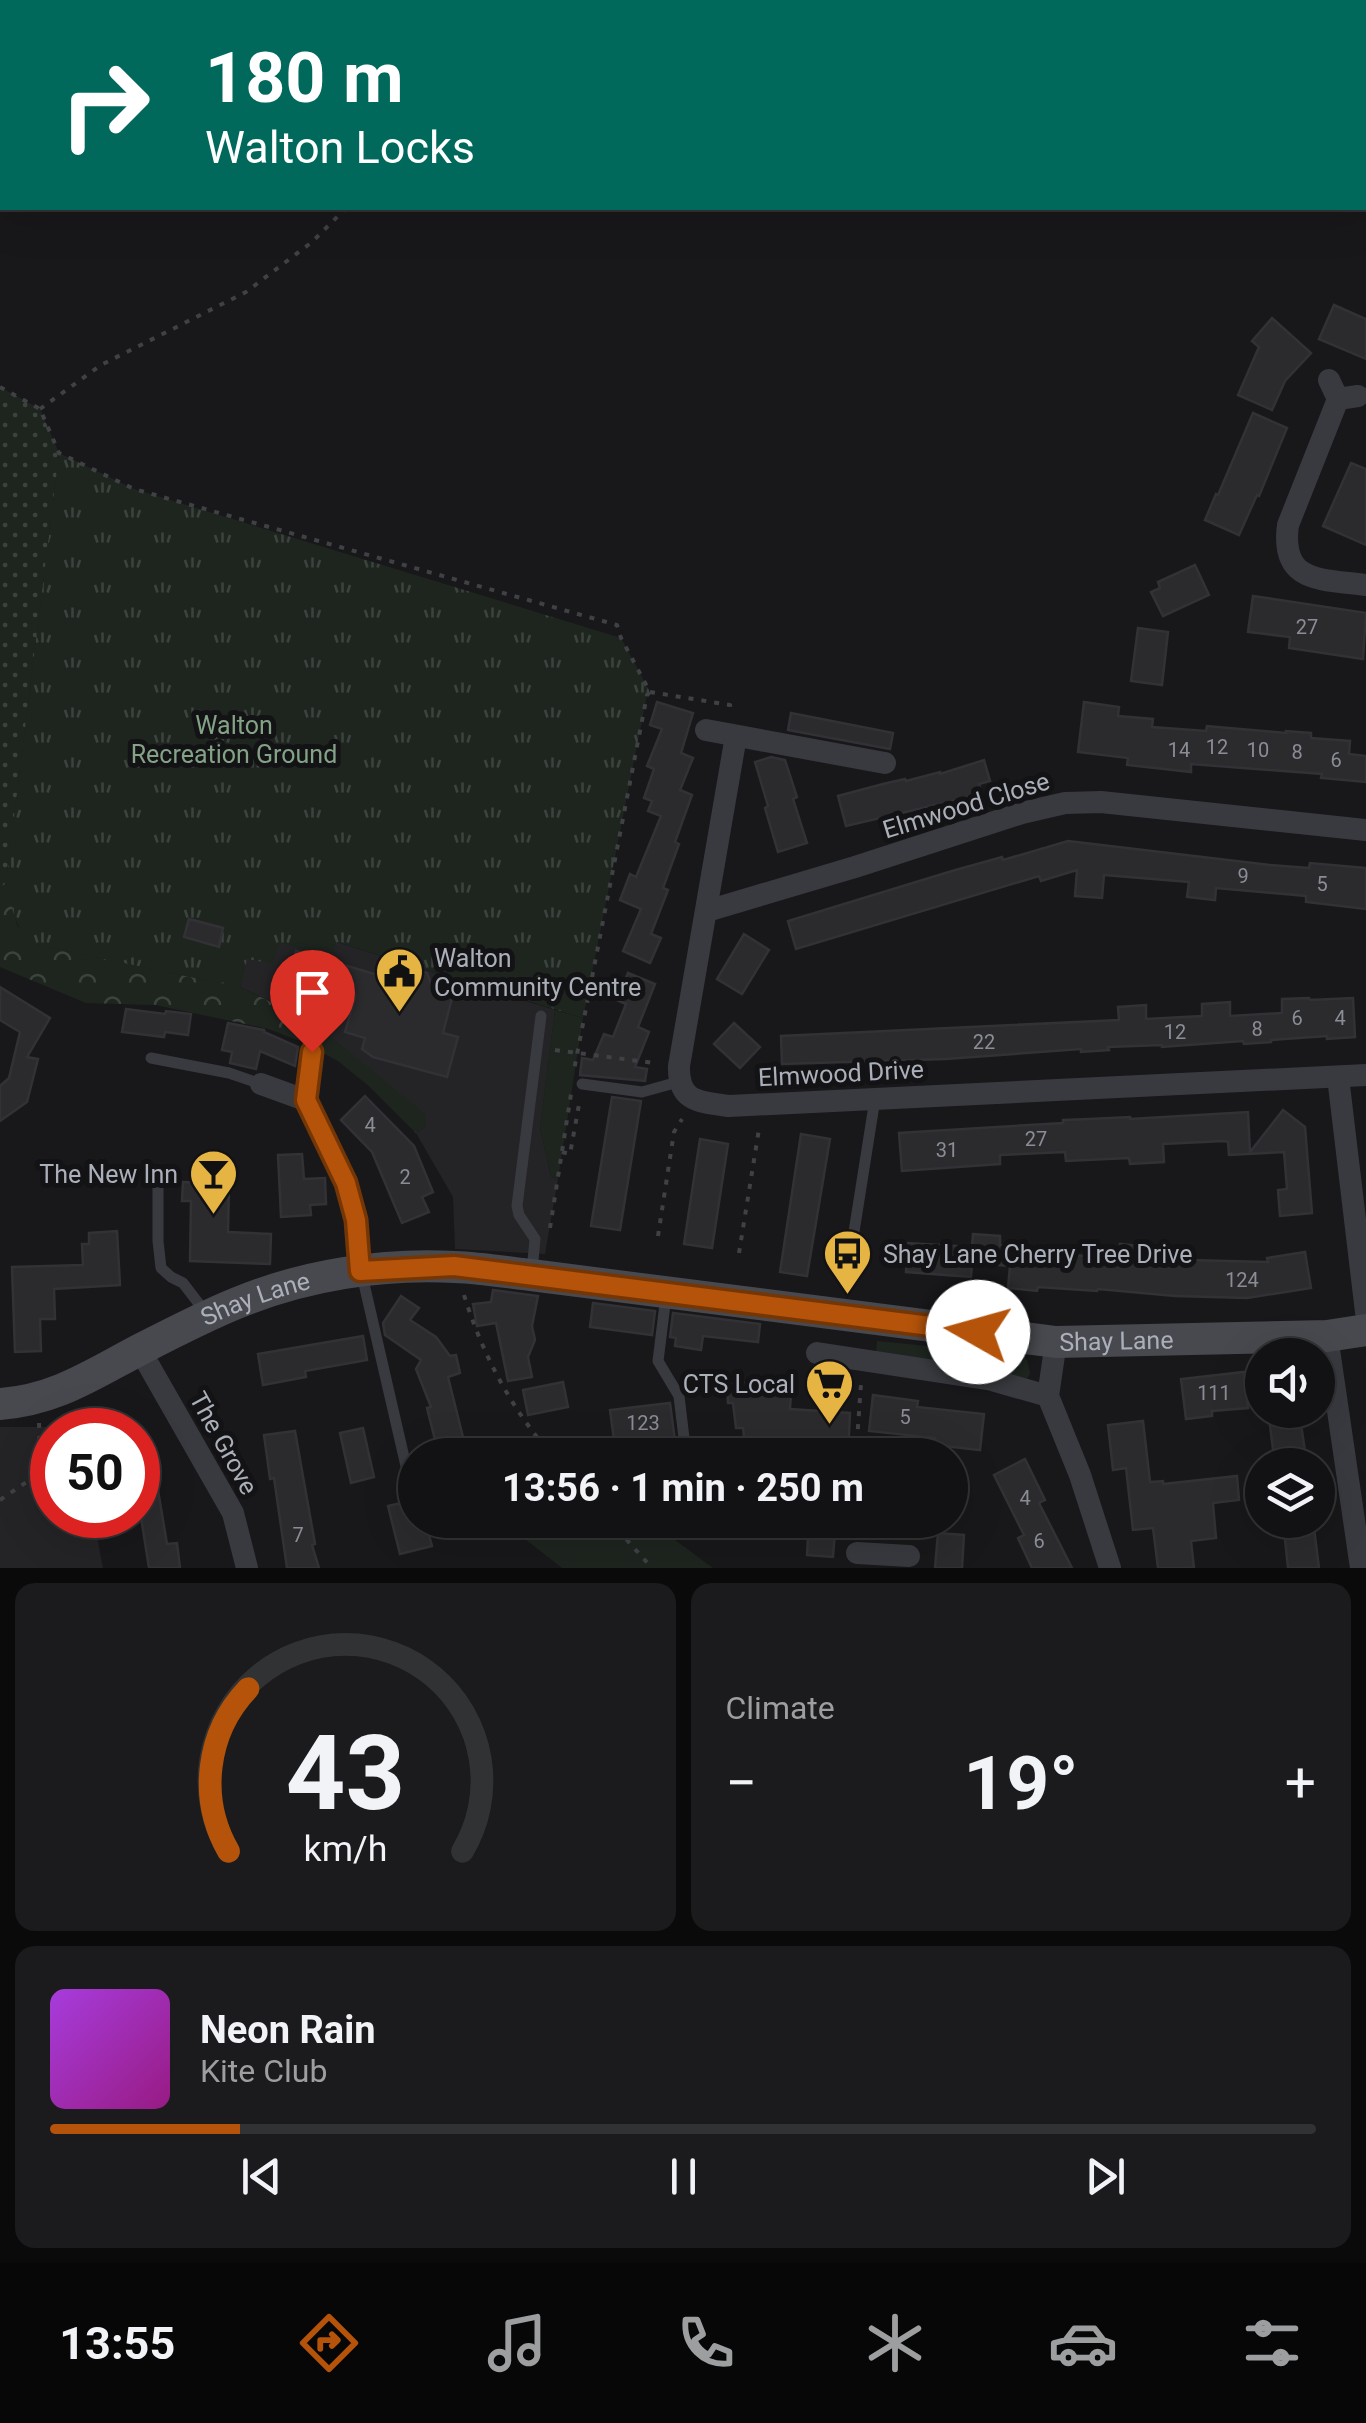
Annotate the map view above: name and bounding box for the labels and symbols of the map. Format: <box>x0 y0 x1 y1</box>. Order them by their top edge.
house number: 27 <box>1296 615 1318 639</box>
park label: Walton Recreation Ground <box>131 711 337 769</box>
house number: 12 <box>1206 735 1228 759</box>
house number: 14 <box>1168 738 1190 762</box>
house number: 10 <box>1247 738 1269 762</box>
house number: 8 <box>1291 740 1303 764</box>
house number: 6 <box>1330 748 1342 772</box>
street label: Elmwood Close <box>879 766 1053 845</box>
house number: 9 <box>1237 864 1249 888</box>
house number: 5 <box>1316 872 1328 896</box>
place label: Walton Community Centre <box>434 944 641 1002</box>
public building icon: Walton Community Centre <box>373 946 425 1014</box>
pin <box>270 950 355 1053</box>
house number: 6 <box>1291 1006 1303 1030</box>
house number: 4 <box>1334 1006 1346 1030</box>
house number: 8 <box>1251 1017 1263 1041</box>
house number: 12 <box>1164 1020 1186 1044</box>
house number: 22 <box>973 1030 995 1054</box>
street label: Elmwood Drive <box>757 1055 925 1092</box>
house number: 4 <box>364 1113 376 1137</box>
house number: 27 <box>1025 1127 1047 1151</box>
house number: 31 <box>936 1138 958 1162</box>
bar icon: The New Inn <box>187 1148 239 1216</box>
place label: The New Inn <box>39 1160 178 1189</box>
house number: 2 <box>399 1165 411 1189</box>
bus stop icon: Shay Lane Cherry Tree Drive <box>822 1228 874 1296</box>
place label: Shay Lane Cherry Tree Drive <box>883 1240 1193 1269</box>
street label: Shay Lane <box>196 1266 313 1332</box>
house number: 124 <box>1225 1268 1259 1292</box>
position arrow <box>926 1280 1030 1384</box>
street label: Shay Lane <box>1059 1325 1174 1357</box>
supermarket icon: CTS Local <box>804 1358 856 1426</box>
place label: CTS Local <box>683 1370 795 1399</box>
house number: 111 <box>1197 1381 1231 1405</box>
street label: The Grove <box>184 1387 264 1500</box>
house number: 5 <box>899 1405 911 1429</box>
speed limit sign: 50 <box>30 1408 160 1538</box>
house number: 123 <box>626 1411 660 1435</box>
house number: 4 <box>1019 1486 1031 1510</box>
house number: 7 <box>292 1523 304 1547</box>
house number: 6 <box>1033 1529 1045 1553</box>

